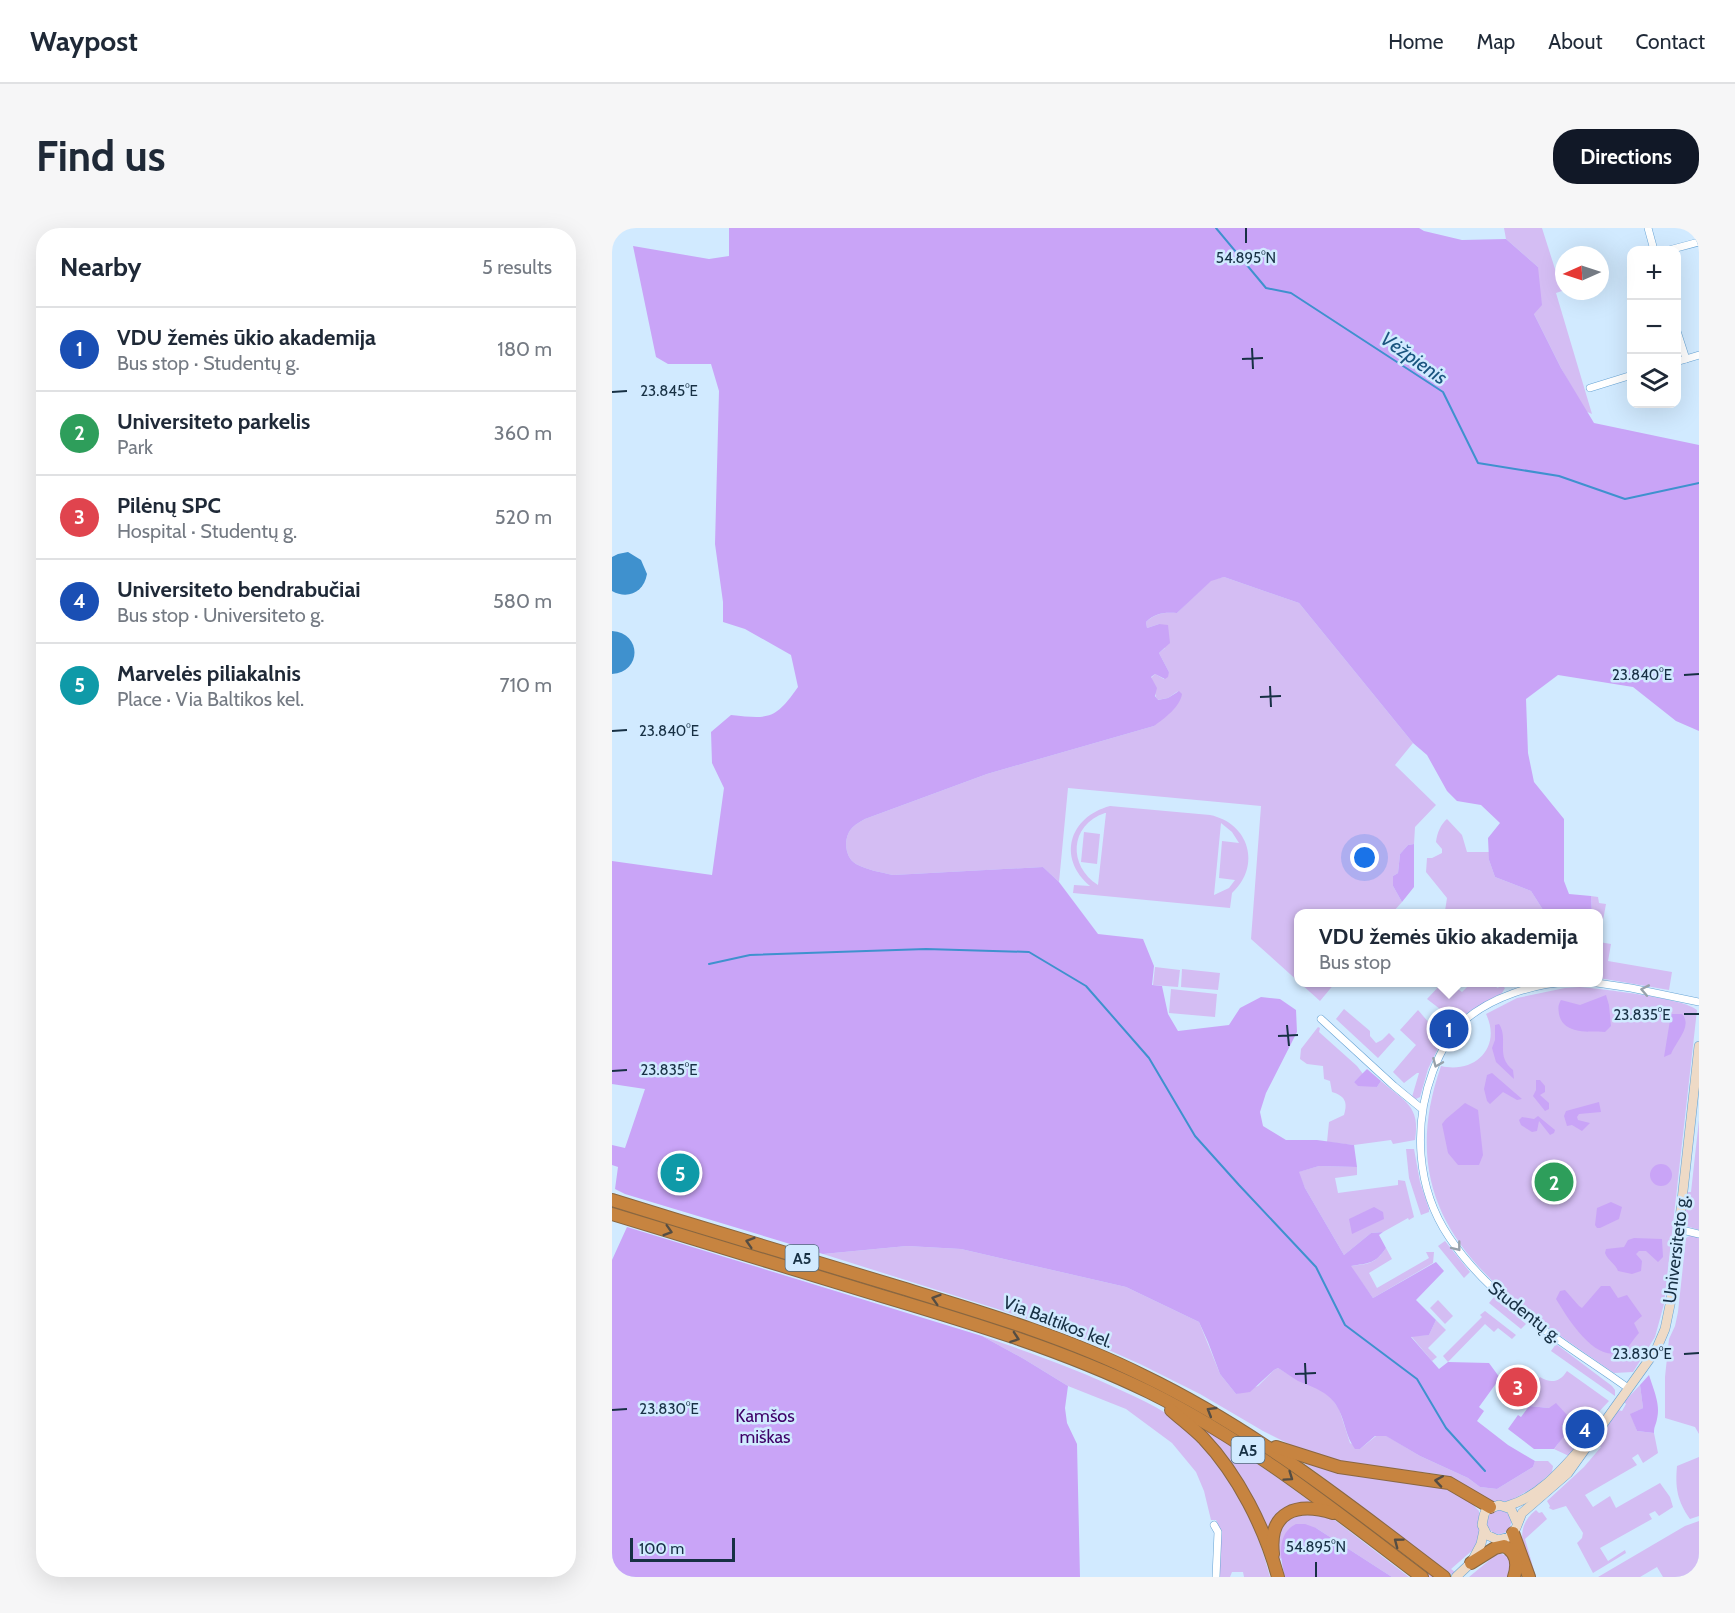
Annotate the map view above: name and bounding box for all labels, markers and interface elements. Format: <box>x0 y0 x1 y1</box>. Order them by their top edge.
text: Waypost <box>30 24 138 58</box>
text: Home <box>1388 29 1444 54</box>
text: Map <box>1477 29 1515 54</box>
text: About <box>1548 29 1602 54</box>
text: Contact <box>1635 29 1705 54</box>
button: Directions <box>1553 129 1699 184</box>
text: Find us <box>36 130 165 182</box>
north arrow <box>1555 246 1609 300</box>
map controls <box>1627 246 1681 408</box>
button: + <box>1627 246 1681 300</box>
text: 54.895°N <box>1216 249 1276 267</box>
text: Nearby <box>60 251 141 283</box>
text: 5 results <box>482 255 552 279</box>
button: − <box>1627 300 1681 354</box>
text: VDU žemės ūkio akademija <box>117 324 376 351</box>
water label: Vėžpienis <box>1376 326 1452 390</box>
text: 1 <box>76 337 83 361</box>
text: 180 m <box>497 337 552 361</box>
text: Bus stop · Studentų g. <box>117 351 300 375</box>
button: layers <box>1627 354 1681 408</box>
text: 23.845°E <box>640 382 698 400</box>
text: Universiteto parkelis <box>117 408 310 435</box>
text: 2 <box>74 421 85 445</box>
text: 360 m <box>494 421 552 445</box>
text: Park <box>117 435 153 459</box>
text: Pilėnų SPC <box>117 492 221 519</box>
text: 3 <box>74 505 85 529</box>
text: 520 m <box>495 505 552 529</box>
text: Hospital · Studentų g. <box>117 519 297 543</box>
text: Universiteto bendrabučiai <box>117 576 361 603</box>
text: 4 <box>73 589 86 613</box>
text: 580 m <box>493 589 552 613</box>
text: Bus stop · Universiteto g. <box>117 603 324 627</box>
text: Marvelės piliakalnis <box>117 660 301 687</box>
text: 23.840°E <box>1612 666 1672 684</box>
text: 5 <box>74 673 85 697</box>
text: 710 m <box>499 673 552 697</box>
text: Place · Via Baltikos kel. <box>117 687 304 711</box>
text: 23.840°E <box>639 722 699 740</box>
your location <box>1350 843 1379 872</box>
popup <box>1294 909 1603 987</box>
text: VDU žemės ūkio akademija <box>1319 923 1578 950</box>
text: Bus stop <box>1319 950 1391 974</box>
one-way arrow <box>1640 985 1650 997</box>
pin: 1 <box>1430 1006 1468 1052</box>
text: 23.835°E <box>1613 1006 1671 1024</box>
one-way arrow <box>1432 1057 1444 1068</box>
text: 23.835°E <box>640 1061 698 1079</box>
pin: 5 <box>660 1150 700 1196</box>
pin: 2 <box>1534 1160 1574 1204</box>
street label: Universiteto g. <box>1658 1193 1694 1305</box>
one-way arrow <box>662 1224 673 1236</box>
one-way arrow <box>745 1237 756 1249</box>
one-way arrow <box>1449 1240 1460 1251</box>
road number: A5 <box>786 1245 819 1271</box>
street label: Studentų g. <box>1484 1277 1566 1347</box>
street label: Via Baltikos kel. <box>1000 1291 1116 1353</box>
one-way arrow <box>931 1294 942 1306</box>
one-way arrow <box>1009 1330 1020 1343</box>
text: 23.830°E <box>1612 1345 1672 1363</box>
pin: 3 <box>1498 1364 1538 1410</box>
text: 23.830°E <box>639 1400 699 1418</box>
park label: Kamšos miškas <box>735 1405 795 1448</box>
pin: 4 <box>1566 1406 1604 1452</box>
one-way arrow <box>1207 1407 1217 1419</box>
road number: A5 <box>1232 1437 1264 1463</box>
one-way arrow <box>1282 1470 1293 1481</box>
one-way arrow <box>1434 1475 1444 1488</box>
scale bar <box>630 1535 735 1562</box>
text: 54.895°N <box>1286 1538 1346 1556</box>
one-way arrow <box>1393 1538 1404 1549</box>
text: 100 m <box>639 1539 684 1558</box>

